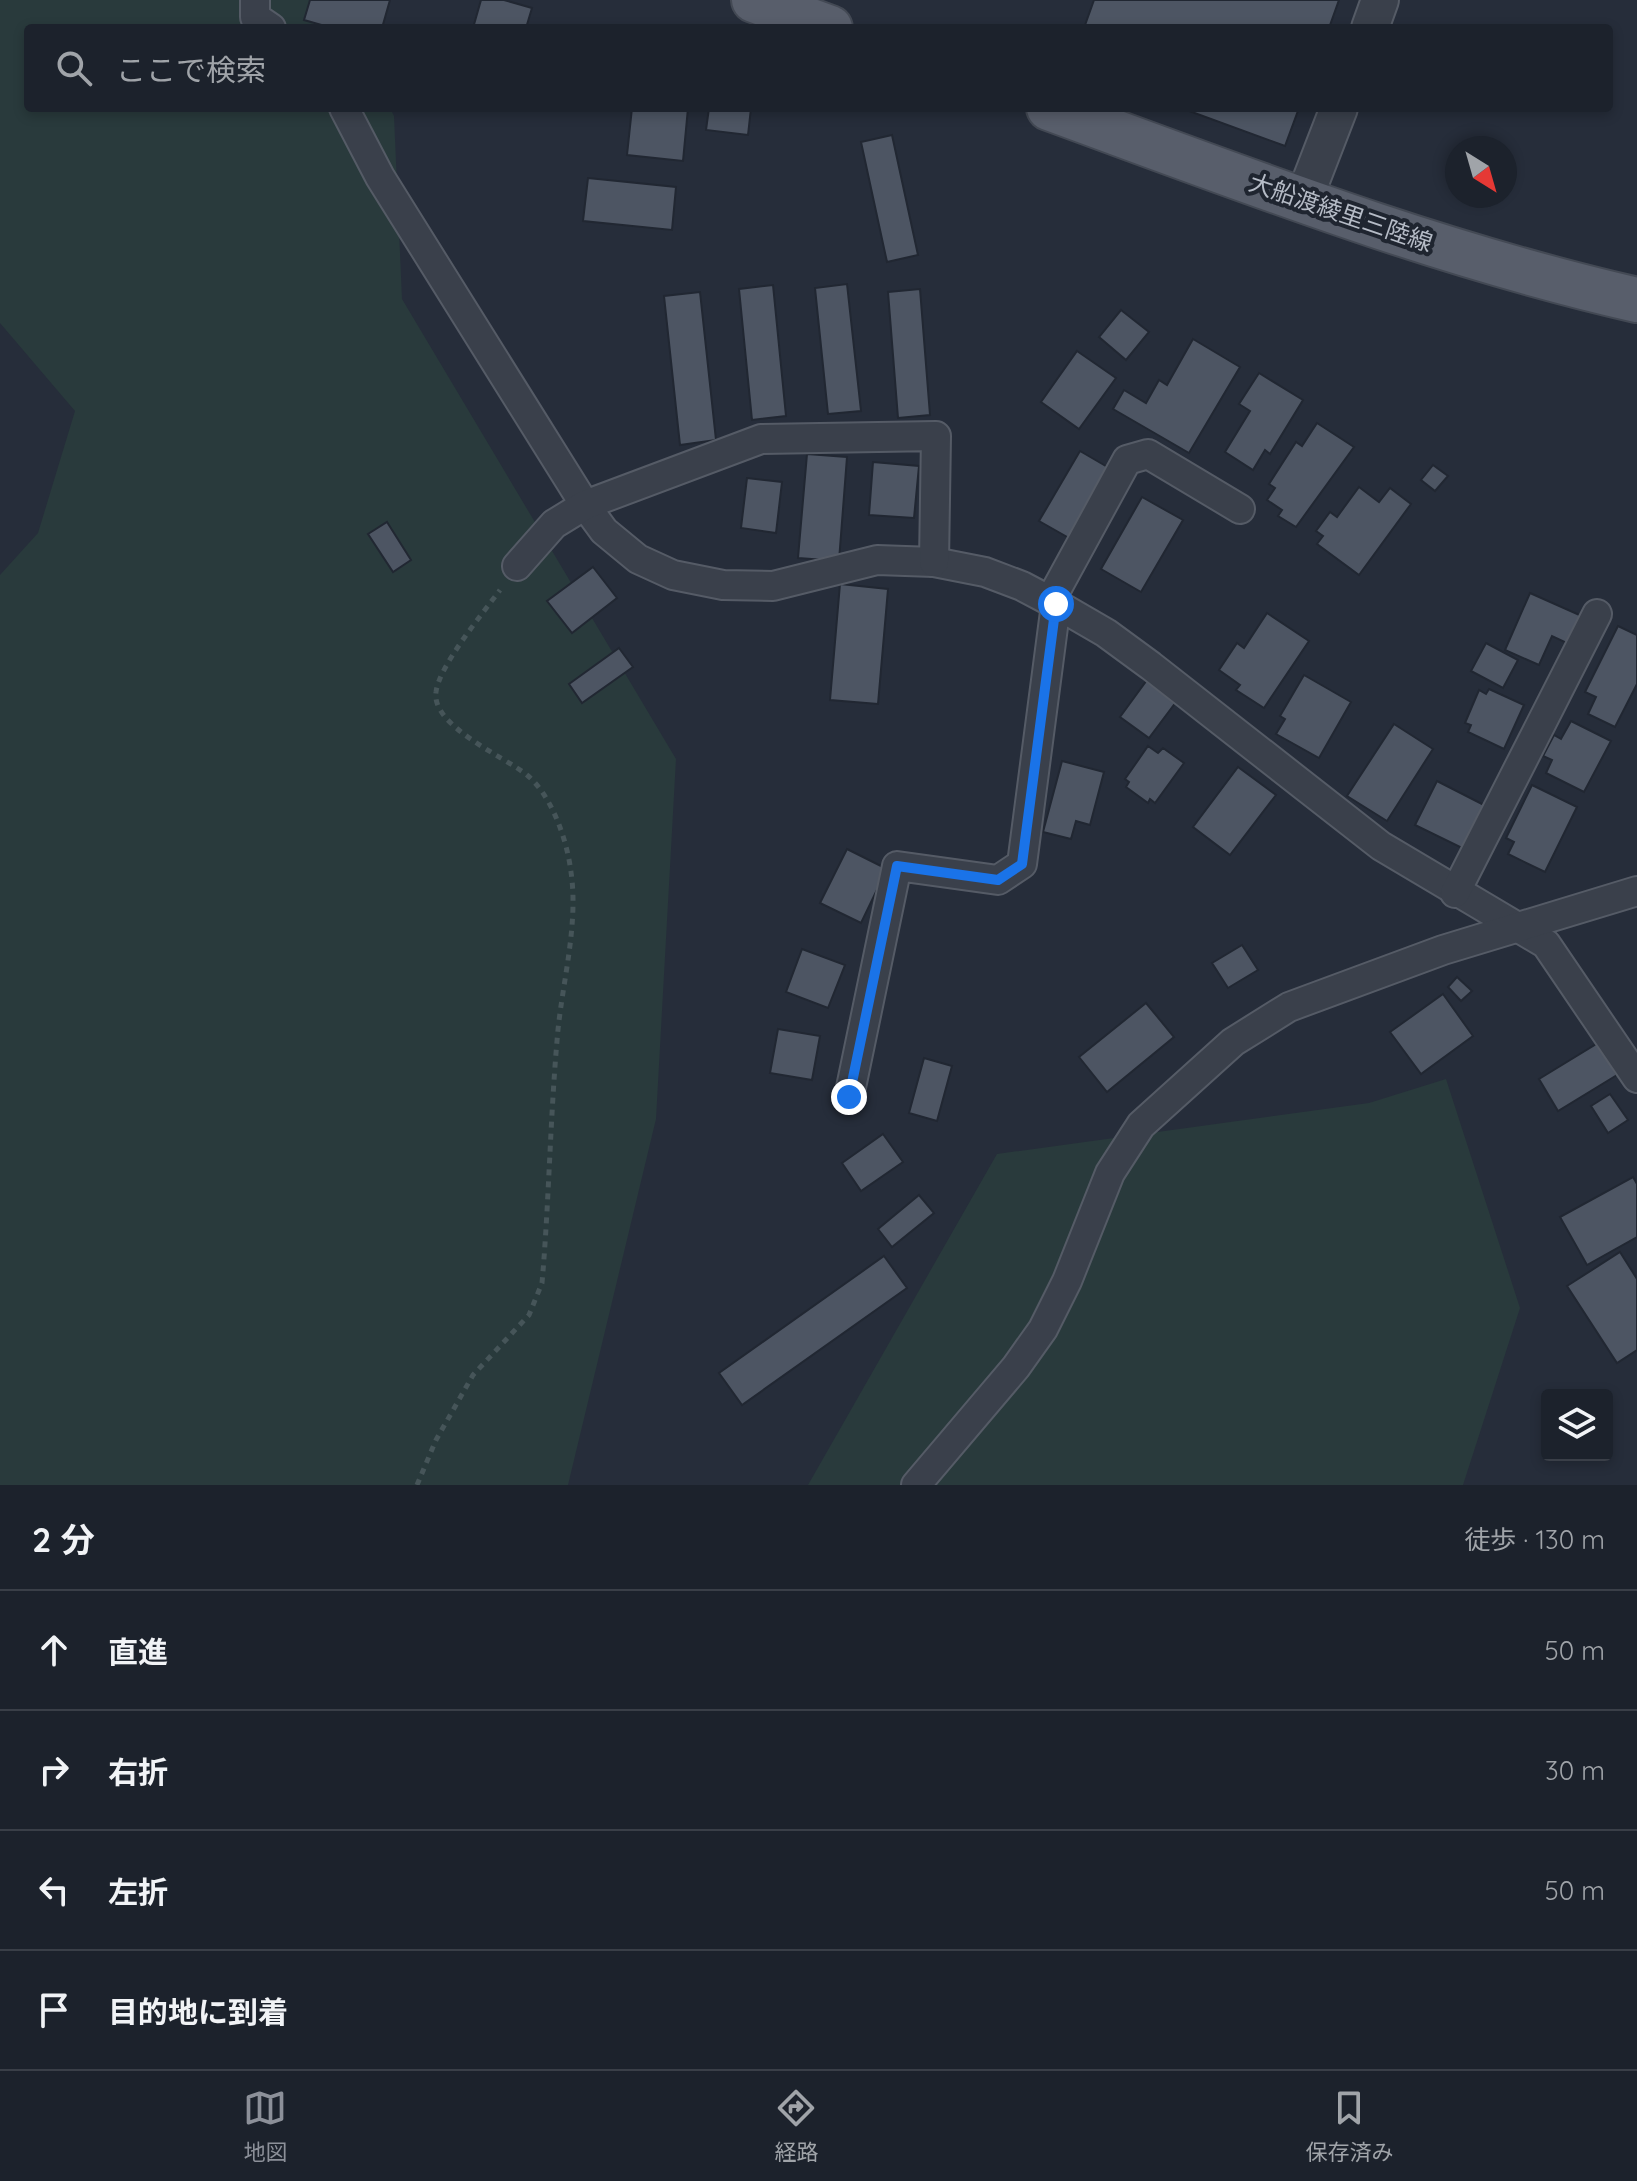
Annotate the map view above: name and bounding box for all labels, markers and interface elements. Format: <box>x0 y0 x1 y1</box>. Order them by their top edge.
search box <box>24 24 1613 112</box>
icon: search <box>52 46 96 90</box>
text: ここで検索 <box>116 51 266 89</box>
north arrow <box>1445 136 1517 208</box>
street label: 大船渡綾里三陸線 <box>1245 167 1437 257</box>
route start <box>1038 586 1074 622</box>
route end <box>831 1079 867 1115</box>
map controls <box>1541 1389 1613 1461</box>
button: layers <box>1541 1389 1613 1461</box>
text: 2 分 <box>32 1518 95 1561</box>
text: 徒歩 · 130 m <box>1464 1523 1605 1556</box>
icon: ahead <box>32 1628 76 1672</box>
text: 直進 <box>108 1633 168 1671</box>
text: 50 m <box>1545 1634 1605 1667</box>
icon: right <box>32 1748 76 1792</box>
text: 右折 <box>108 1753 168 1791</box>
text: 30 m <box>1545 1754 1605 1787</box>
icon: left <box>32 1868 76 1912</box>
text: 左折 <box>108 1873 168 1911</box>
text: 50 m <box>1545 1874 1605 1907</box>
icon: arrive <box>32 1988 76 2032</box>
text: 目的地に到着 <box>108 1993 288 2031</box>
tab: 地図 <box>243 2086 288 2166</box>
tab: 経路 <box>774 2086 819 2166</box>
tab: 保存済み <box>1305 2086 1394 2166</box>

